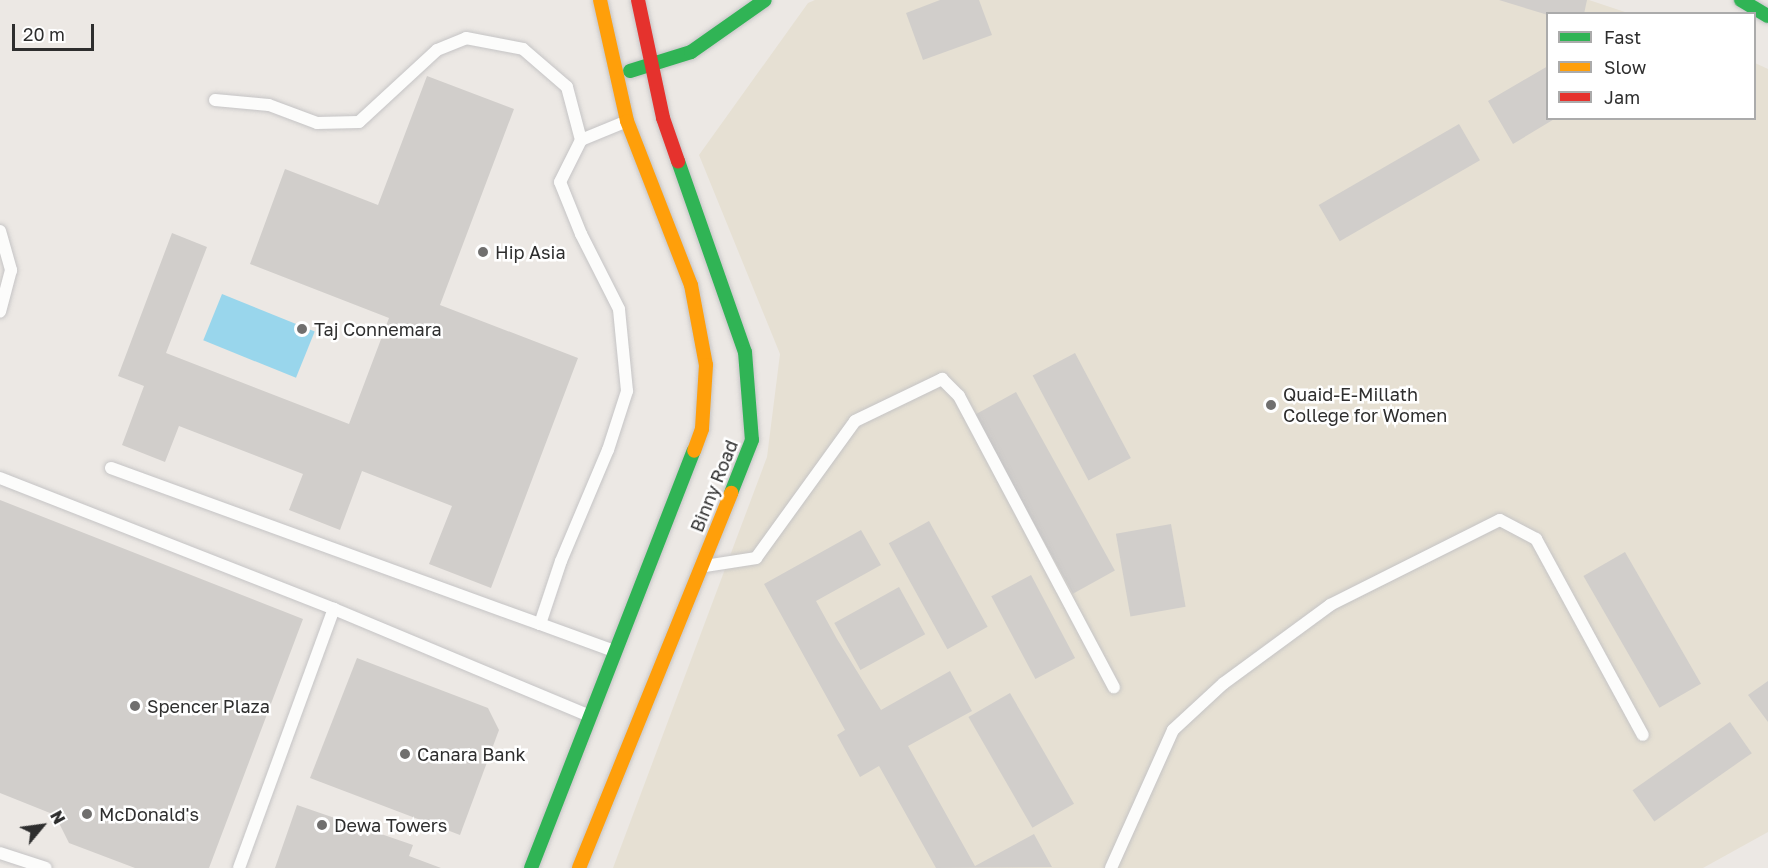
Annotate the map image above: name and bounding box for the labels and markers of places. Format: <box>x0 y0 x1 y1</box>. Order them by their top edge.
place label: Hip Asia <box>495 241 566 263</box>
marker: Hip Asia <box>476 245 490 259</box>
place label: Taj Connemara <box>314 318 442 340</box>
marker: Taj Connemara <box>295 322 309 336</box>
place label: Quaid-E-Millath College for Women <box>1283 384 1447 426</box>
marker: Quaid-E-Millath College for Women <box>1264 398 1278 412</box>
place label: Spencer Plaza <box>147 695 270 717</box>
marker: Spencer Plaza <box>128 699 142 713</box>
place label: Canara Bank <box>417 743 526 765</box>
marker: Canara Bank <box>398 747 412 761</box>
place label: McDonald's <box>99 803 199 825</box>
marker: McDonald's <box>80 807 94 821</box>
place label: Dewa Towers <box>334 814 447 836</box>
marker: Dewa Towers <box>315 818 329 832</box>

